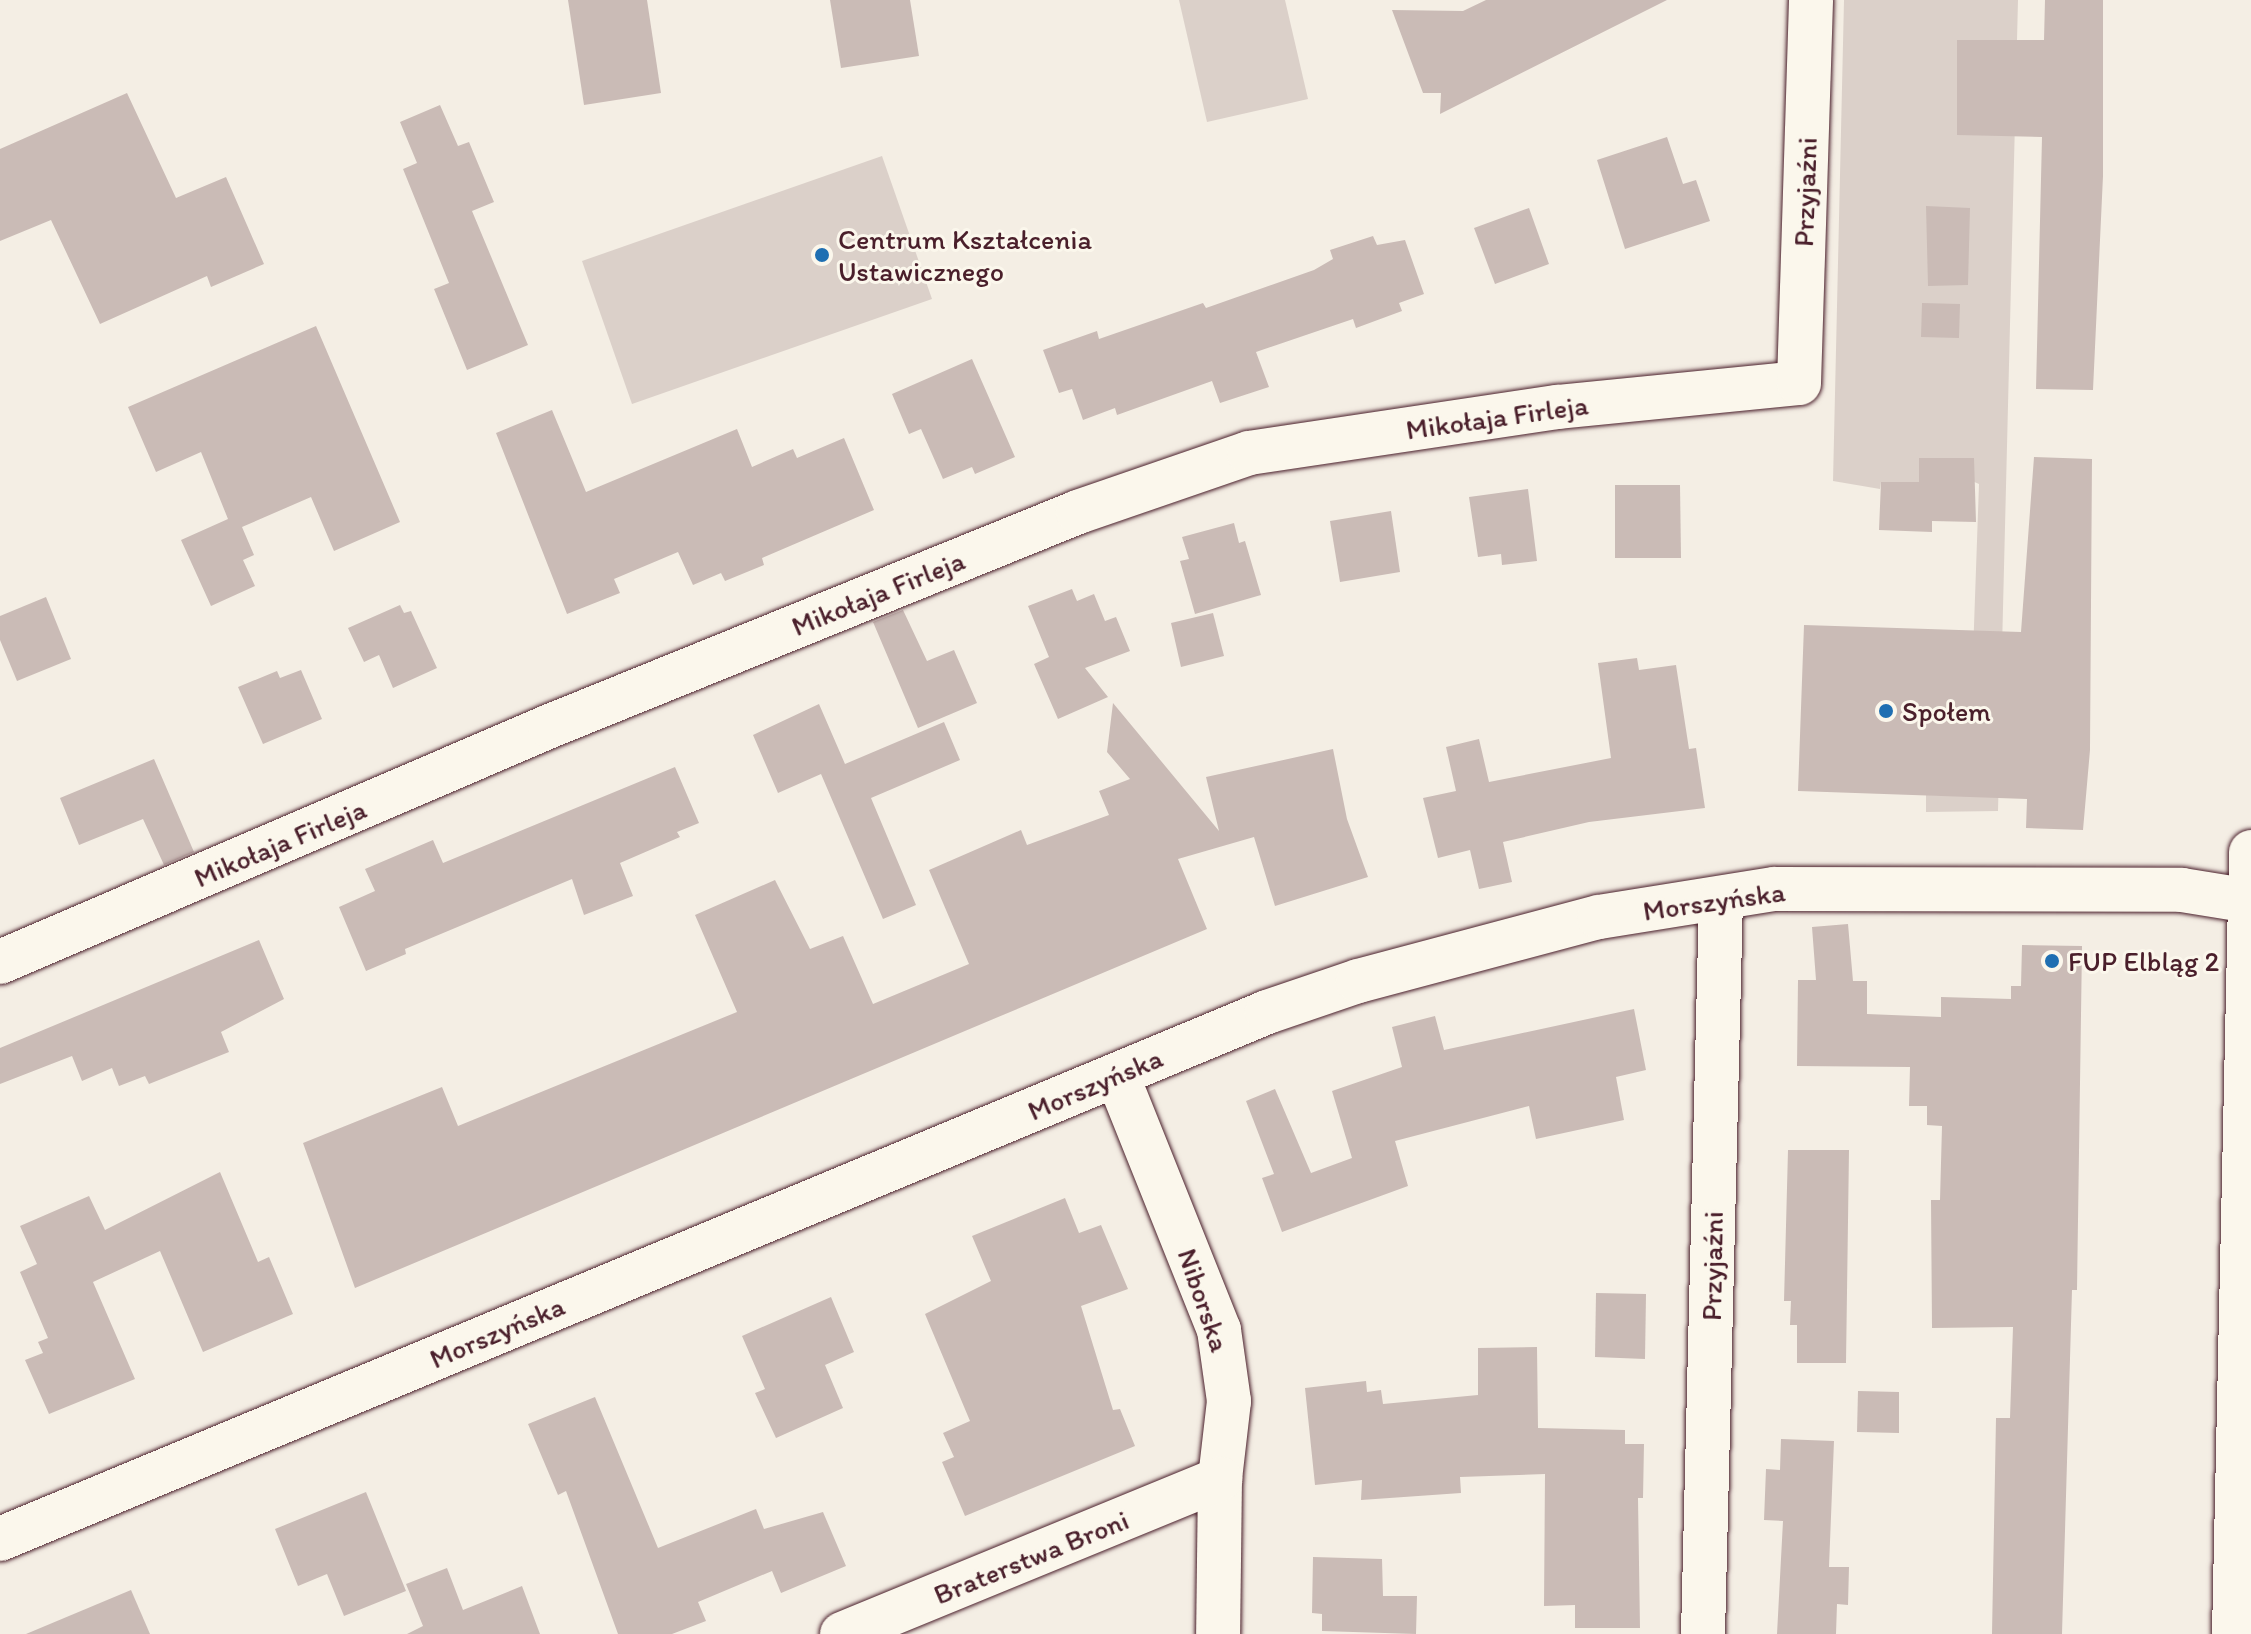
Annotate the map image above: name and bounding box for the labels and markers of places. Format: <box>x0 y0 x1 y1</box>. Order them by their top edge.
place label: Centrum Kształcenia Ustawicznego <box>838 222 1091 288</box>
marker: Centrum Kształcenia Ustawicznego <box>813 246 831 264</box>
place label: Społem <box>1902 694 1991 728</box>
marker: Społem <box>1877 702 1895 720</box>
place label: FUP Elbląg 2 <box>2068 944 2219 978</box>
marker: FUP Elbląg 2 <box>2043 952 2061 970</box>

